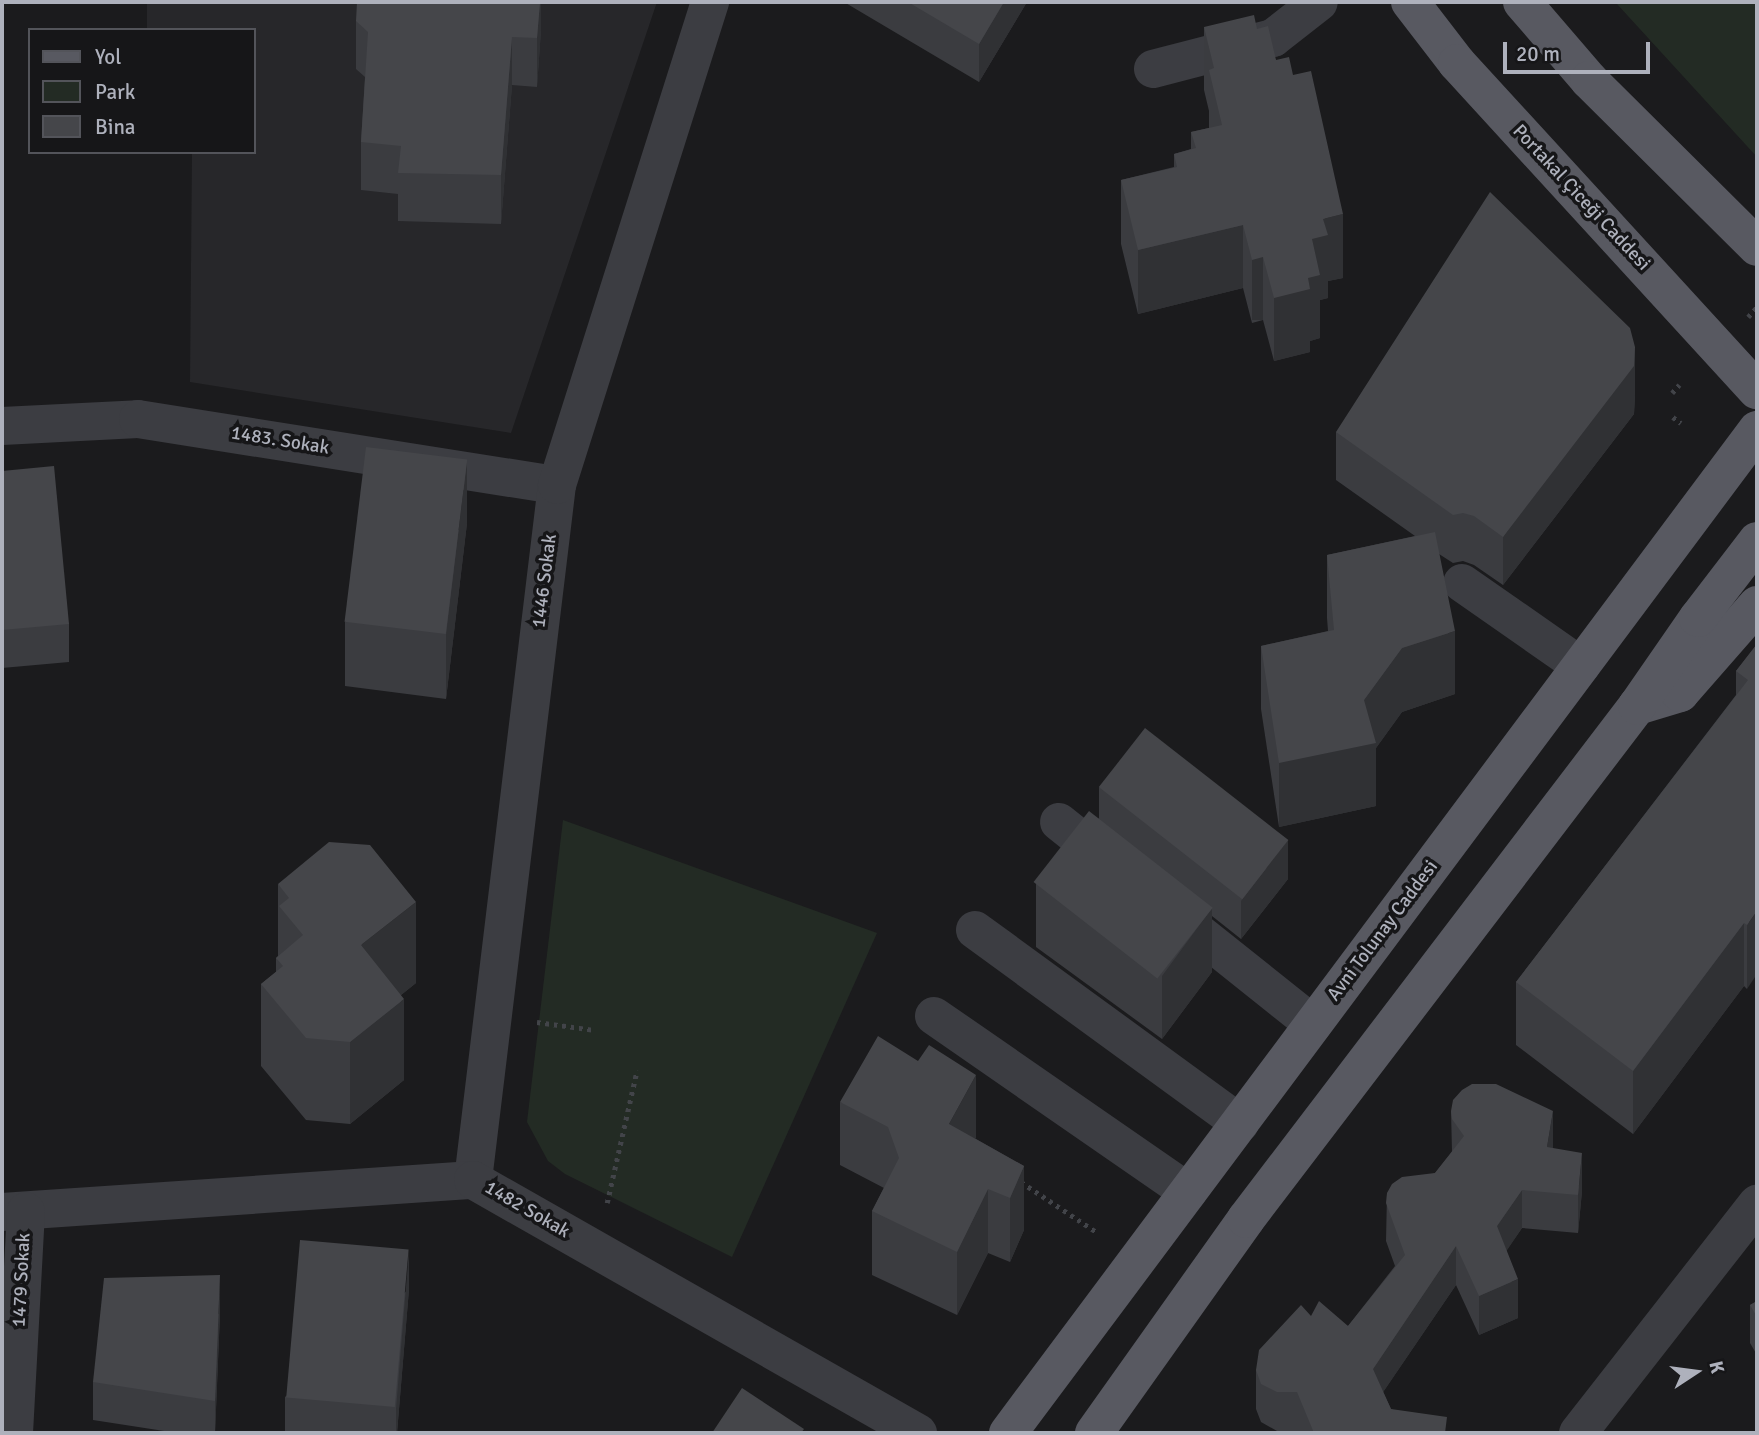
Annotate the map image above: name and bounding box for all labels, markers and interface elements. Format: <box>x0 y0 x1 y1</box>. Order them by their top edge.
legend <box>28 28 256 154</box>
scale bar <box>1507 28 1654 72</box>
text: 20 m <box>1516 41 1560 67</box>
text: Yol <box>95 44 121 70</box>
text: Park <box>95 79 135 105</box>
text: Bina <box>95 114 136 140</box>
street label: Portakal Çiceği Caddesi <box>1507 120 1655 276</box>
street label: 1483. Sokak <box>229 422 331 460</box>
street label: 1446 Sokak <box>528 533 562 629</box>
street label: Avni Tolunay Caddesi <box>1323 856 1443 1006</box>
street label: 1482 Sokak <box>480 1177 574 1243</box>
street label: 1479 Sokak <box>8 1232 36 1328</box>
north arrow <box>1661 1337 1731 1407</box>
text: K <box>1703 1359 1729 1376</box>

